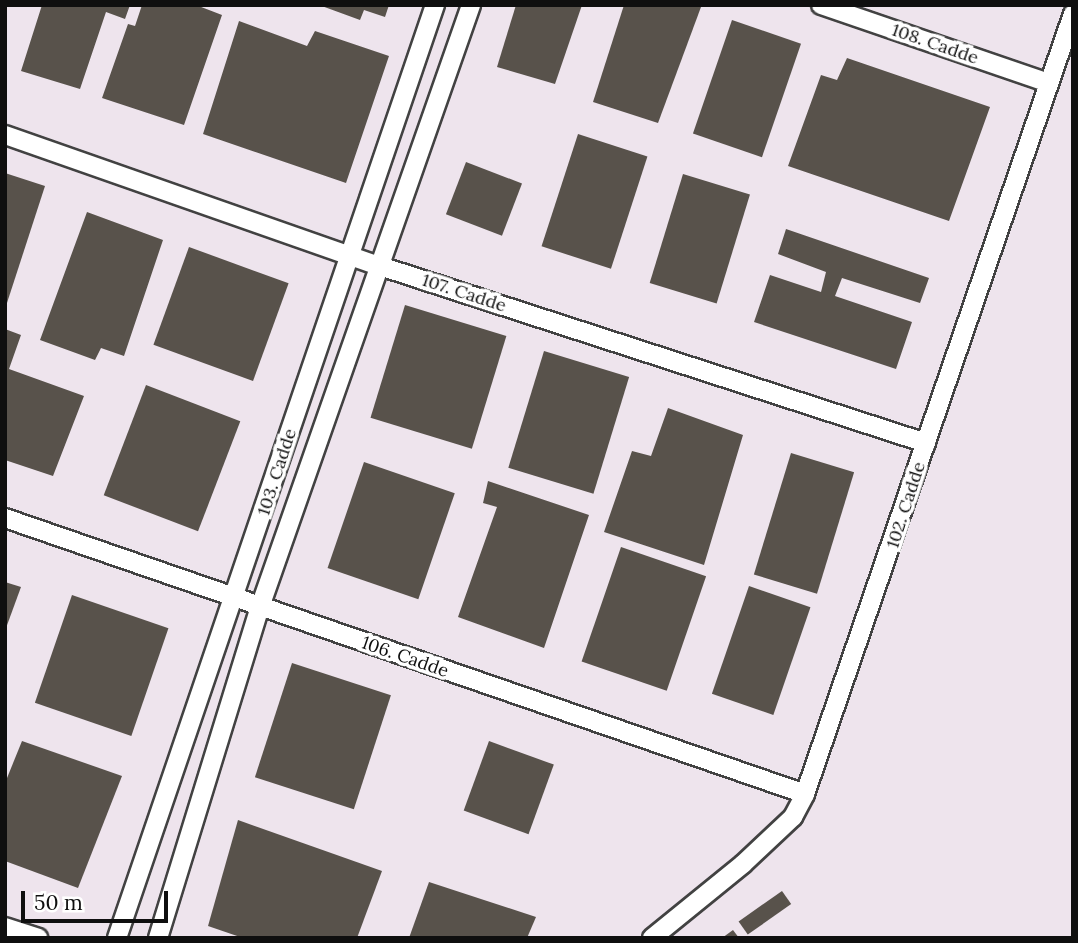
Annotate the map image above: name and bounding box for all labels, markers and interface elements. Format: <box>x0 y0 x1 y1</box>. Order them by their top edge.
street label: 108. Cadde <box>889 19 981 69</box>
street label: 107. Cadde <box>419 269 509 317</box>
street label: 103. Cadde <box>253 426 301 518</box>
street label: 102. Cadde <box>882 459 930 551</box>
street label: 106. Cadde <box>359 632 451 682</box>
scale bar <box>24 876 172 920</box>
text: 50 m <box>34 889 83 916</box>

